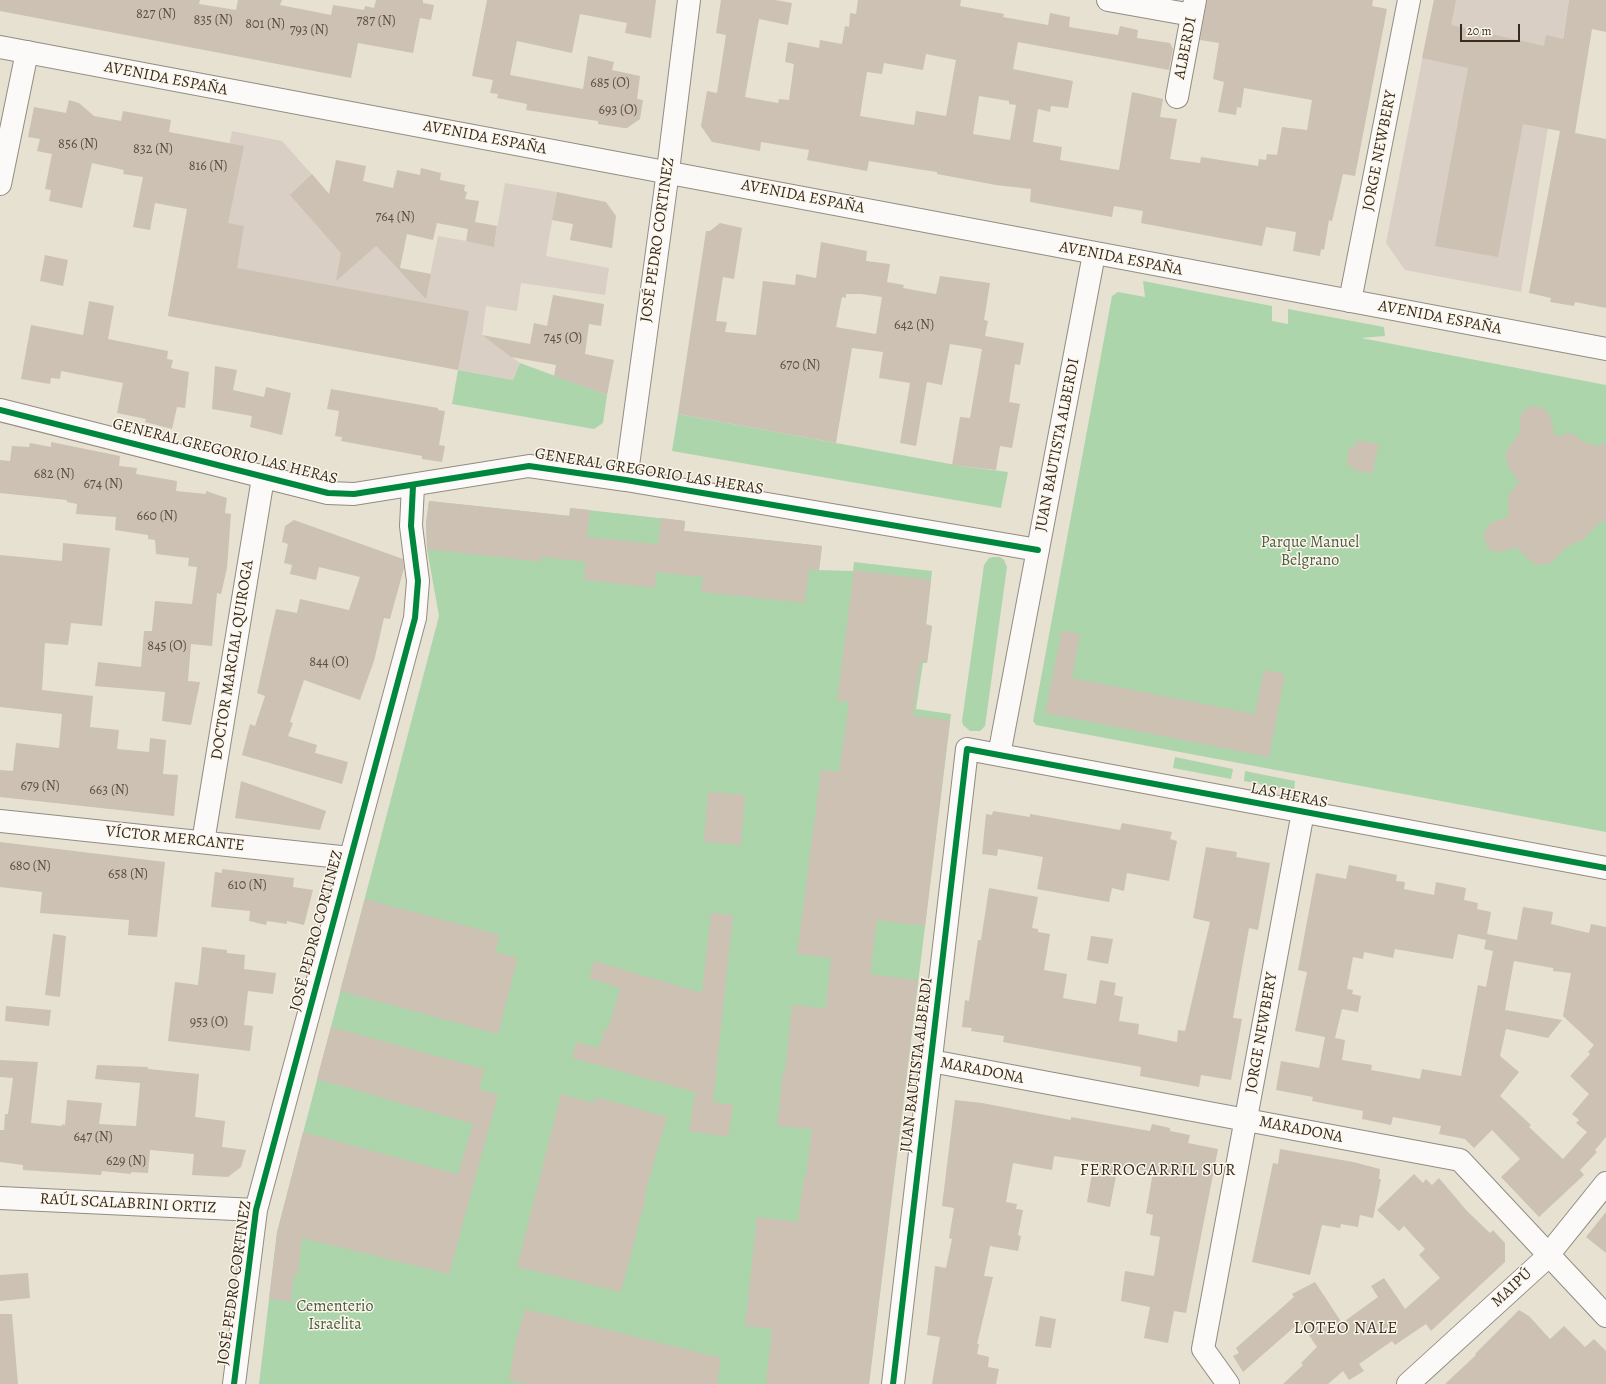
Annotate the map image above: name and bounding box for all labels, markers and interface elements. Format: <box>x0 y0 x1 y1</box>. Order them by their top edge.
house number: 827 (N) <box>136 7 176 23</box>
house number: 835 (N) <box>193 13 233 29</box>
house number: 787 (N) <box>356 14 396 30</box>
street label: ALBERDI <box>1171 15 1201 81</box>
scale bar <box>1462 16 1522 42</box>
house number: 801 (N) <box>245 17 285 33</box>
house number: 793 (N) <box>290 23 328 39</box>
text: 20 m <box>1467 23 1491 39</box>
street label: AVENIDA ESPAÑA <box>103 58 229 100</box>
house number: 685 (O) <box>590 76 630 92</box>
street label: JORGE NEWBERY <box>1359 89 1401 213</box>
house number: 693 (O) <box>599 103 637 119</box>
street label: AVENIDA ESPAÑA <box>422 117 548 159</box>
house number: 856 (N) <box>58 137 98 153</box>
house number: 832 (N) <box>133 142 173 158</box>
street label: JOSÉ PEDRO CORTINEZ <box>637 156 679 324</box>
house number: 816 (N) <box>189 159 227 175</box>
street label: AVENIDA ESPAÑA <box>740 176 866 218</box>
house number: 764 (N) <box>375 210 415 226</box>
street label: AVENIDA ESPAÑA <box>1058 238 1184 280</box>
street label: AVENIDA ESPAÑA <box>1377 297 1503 339</box>
house number: 642 (N) <box>894 318 934 334</box>
house number: 745 (O) <box>544 331 582 347</box>
street label: JUAN BAUTISTA ALBERDI <box>1032 357 1084 533</box>
house number: 670 (N) <box>780 358 820 374</box>
street label: GENERAL GREGORIO LAS HERAS <box>110 415 340 489</box>
street label: GENERAL GREGORIO LAS HERAS <box>533 444 765 500</box>
house number: 682 (N) <box>34 467 74 483</box>
house number: 674 (N) <box>83 477 123 493</box>
house number: 660 (N) <box>137 509 177 525</box>
park label: Parque Manuel Belgrano <box>1261 533 1359 571</box>
street label: DOCTOR MARCIAL QUIROGA <box>208 559 258 761</box>
house number: 845 (O) <box>147 639 187 655</box>
house number: 844 (O) <box>309 655 349 671</box>
house number: 679 (N) <box>20 779 60 795</box>
street label: LAS HERAS <box>1249 779 1329 813</box>
house number: 663 (N) <box>89 783 129 799</box>
street label: VÍCTOR MERCANTE <box>105 822 245 856</box>
street label: JOSÉ PEDRO CORTINEZ <box>286 848 348 1014</box>
house number: 680 (N) <box>9 859 51 875</box>
house number: 658 (N) <box>108 867 148 883</box>
house number: 610 (N) <box>227 878 267 894</box>
street label: JORGE NEWBERY <box>1242 971 1282 1095</box>
street label: JUAN BAUTISTA ALBERDI <box>897 976 937 1154</box>
house number: 953 (O) <box>190 1015 228 1031</box>
street label: MARADONA <box>938 1053 1026 1089</box>
street label: MARADONA <box>1257 1112 1345 1148</box>
house number: 647 (N) <box>73 1130 113 1146</box>
house number: 629 (N) <box>106 1154 146 1170</box>
district label: FERROCARRIL SUR <box>1080 1161 1236 1181</box>
street label: RAÚL SCALABRINI ORTIZ <box>39 1190 217 1218</box>
street label: JOSÉ PEDRO CORTINEZ <box>214 1199 256 1367</box>
street label: MAIPÚ <box>1488 1264 1536 1312</box>
park label: Cementerio Israelita <box>296 1297 374 1335</box>
district label: LOTEO NALE <box>1294 1319 1398 1339</box>

